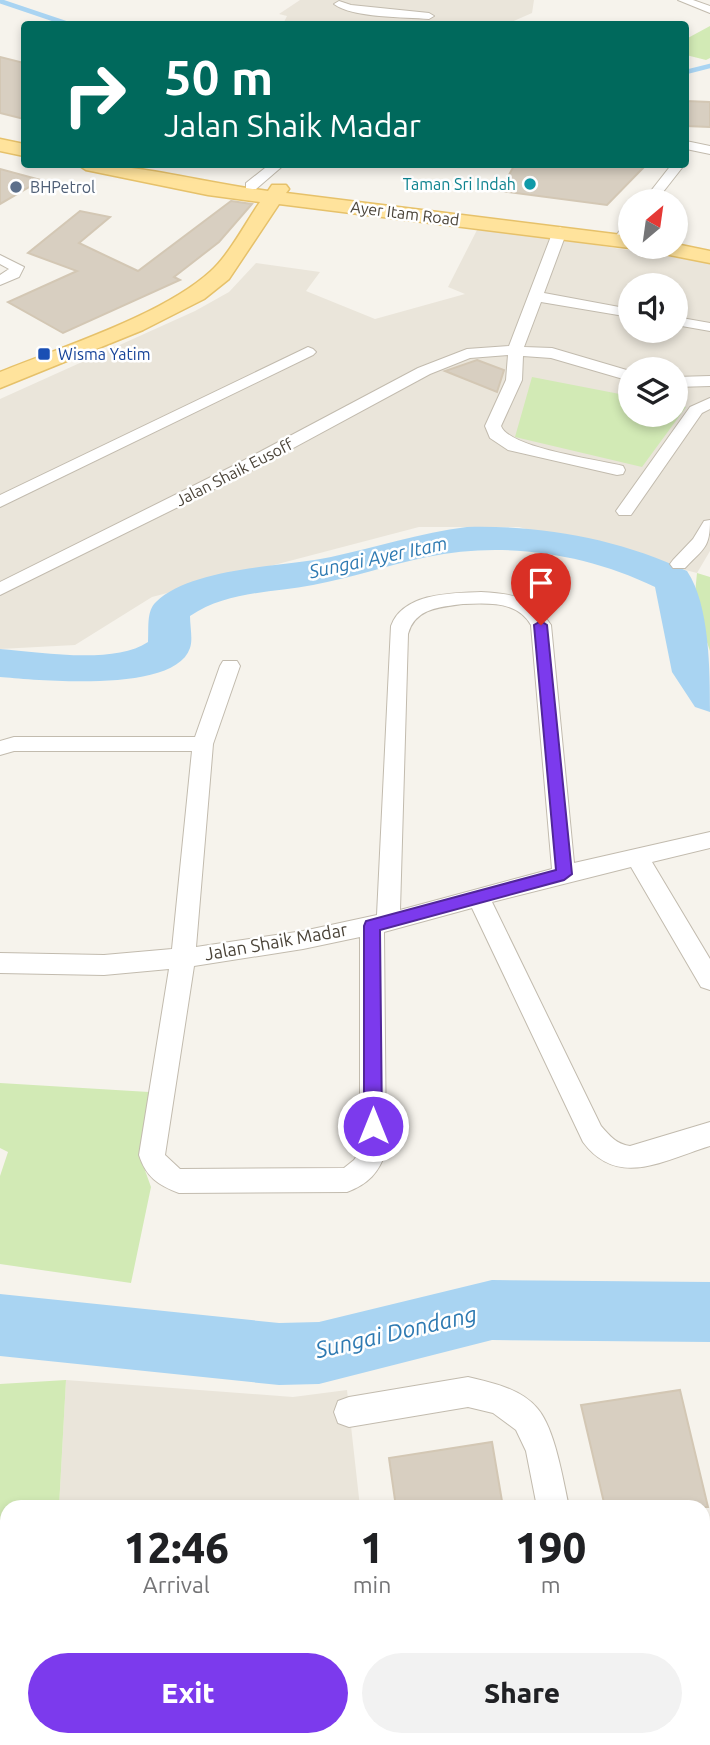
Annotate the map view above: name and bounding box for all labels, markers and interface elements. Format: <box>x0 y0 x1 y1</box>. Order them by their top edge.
icon: right <box>49 49 140 140</box>
text: 50 m <box>164 49 273 104</box>
text: Jalan Shaik Madar <box>164 107 421 143</box>
place label: Taman Sri Indah <box>403 175 516 193</box>
marker: Taman Sri Indah <box>522 176 538 192</box>
place label: BHPetrol <box>30 178 95 196</box>
marker: BHPetrol <box>8 179 24 195</box>
north arrow <box>618 189 688 259</box>
map controls <box>618 189 688 427</box>
street label: Ayer Itam Road <box>350 197 460 229</box>
button: sound <box>618 273 688 343</box>
place label: Wisma Yatim <box>58 345 151 363</box>
marker: Wisma Yatim <box>36 346 52 362</box>
button: layers <box>618 357 688 427</box>
street label: Jalan Shaik Eusoff <box>172 434 296 509</box>
water label: Sungai Ayer Itam <box>306 532 449 583</box>
pin <box>511 553 571 625</box>
icon: arrive <box>522 564 560 602</box>
street label: Jalan Shaik Madar <box>203 919 349 963</box>
position arrow <box>336 1089 410 1163</box>
water label: Sungai Dondang <box>312 1301 479 1362</box>
text: 12:46 <box>124 1524 229 1571</box>
text: 1 <box>360 1524 384 1571</box>
text: 190 <box>515 1524 586 1571</box>
text: Arrival <box>143 1572 210 1597</box>
text: min <box>353 1572 391 1597</box>
text: m <box>541 1572 561 1597</box>
button: Exit <box>28 1653 348 1733</box>
button: Share <box>362 1653 682 1733</box>

